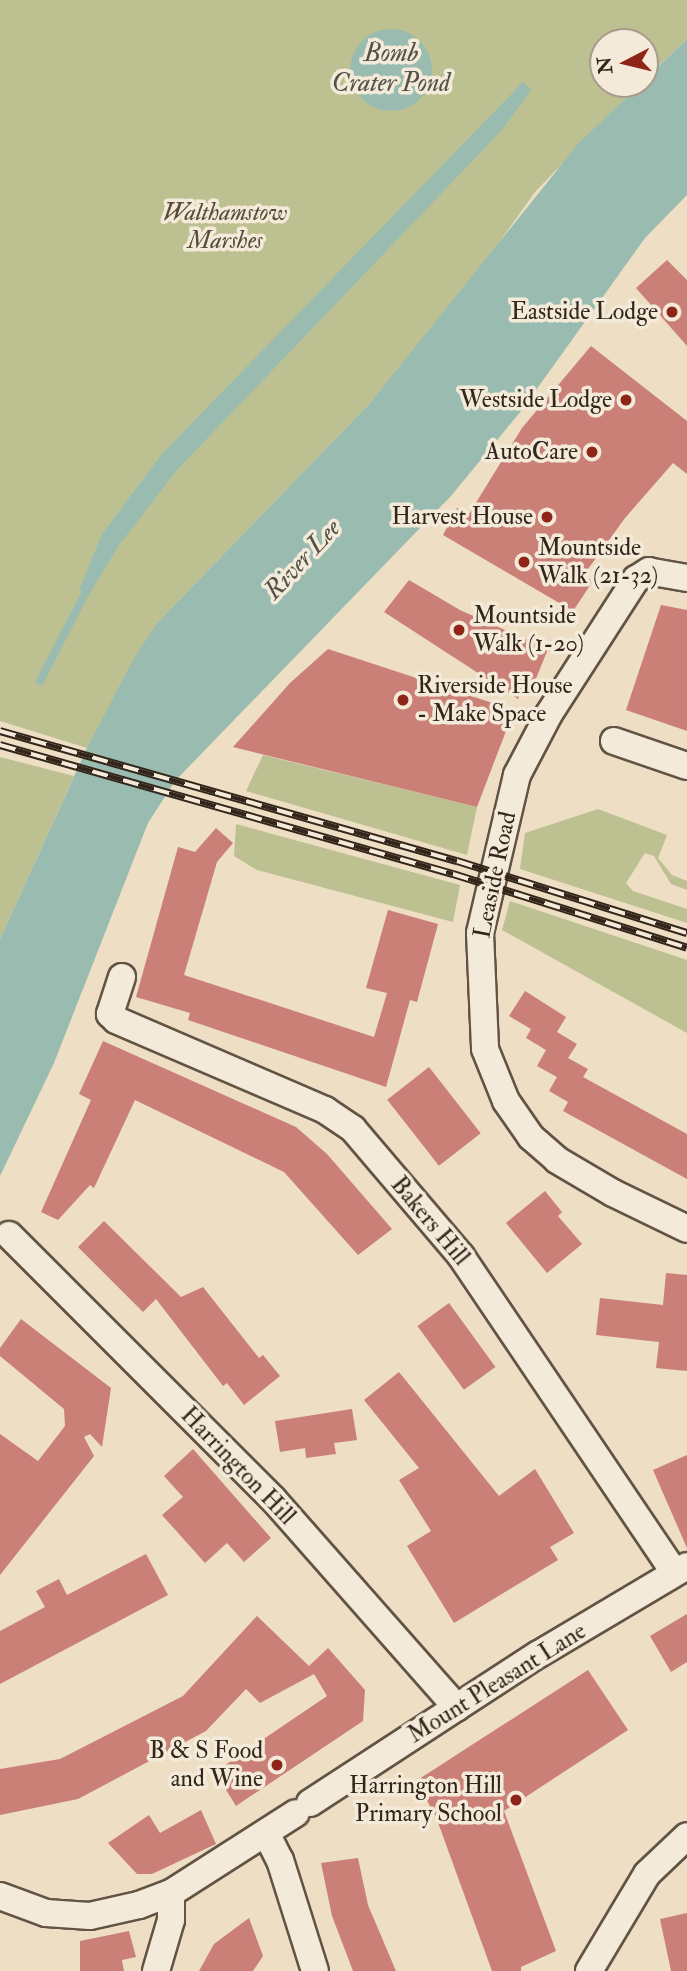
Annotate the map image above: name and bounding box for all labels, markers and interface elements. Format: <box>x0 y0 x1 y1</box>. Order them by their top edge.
north arrow <box>589 28 659 98</box>
water label: Bomb Crater Pond <box>332 38 450 100</box>
text: N <box>592 55 618 75</box>
park label: Walthamstow Marshes <box>163 199 287 255</box>
place label: Eastside Lodge <box>511 298 658 326</box>
marker: Eastside Lodge <box>664 304 680 320</box>
place label: Westside Lodge <box>460 386 612 414</box>
marker: Westside Lodge <box>618 392 634 408</box>
place label: AutoCare <box>485 438 578 466</box>
marker: AutoCare <box>584 444 600 460</box>
place label: Harvest House <box>391 503 533 531</box>
marker: Harvest House <box>539 509 555 525</box>
water label: River Lee <box>258 513 348 607</box>
place label: Mountside Walk (21-32) <box>538 534 658 590</box>
marker: Mountside Walk (21-32) <box>516 554 532 570</box>
place label: Mountside Walk (1-20) <box>473 602 584 658</box>
marker: Mountside Walk (1-20) <box>451 622 467 638</box>
place label: Riverside House - Make Space <box>417 672 573 728</box>
marker: Riverside House - Make Space <box>395 692 411 708</box>
street label: Leaside Road <box>468 809 522 941</box>
street label: Bakers Hill <box>384 1171 476 1271</box>
street label: Harrington Hill <box>174 1401 302 1531</box>
street label: Mount Pleasant Lane <box>403 1617 591 1749</box>
place label: B & S Food and Wine <box>149 1737 263 1793</box>
marker: B & S Food and Wine <box>269 1757 285 1773</box>
place label: Harrington Hill Primary School <box>349 1772 502 1828</box>
marker: Harrington Hill Primary School <box>508 1792 524 1808</box>

